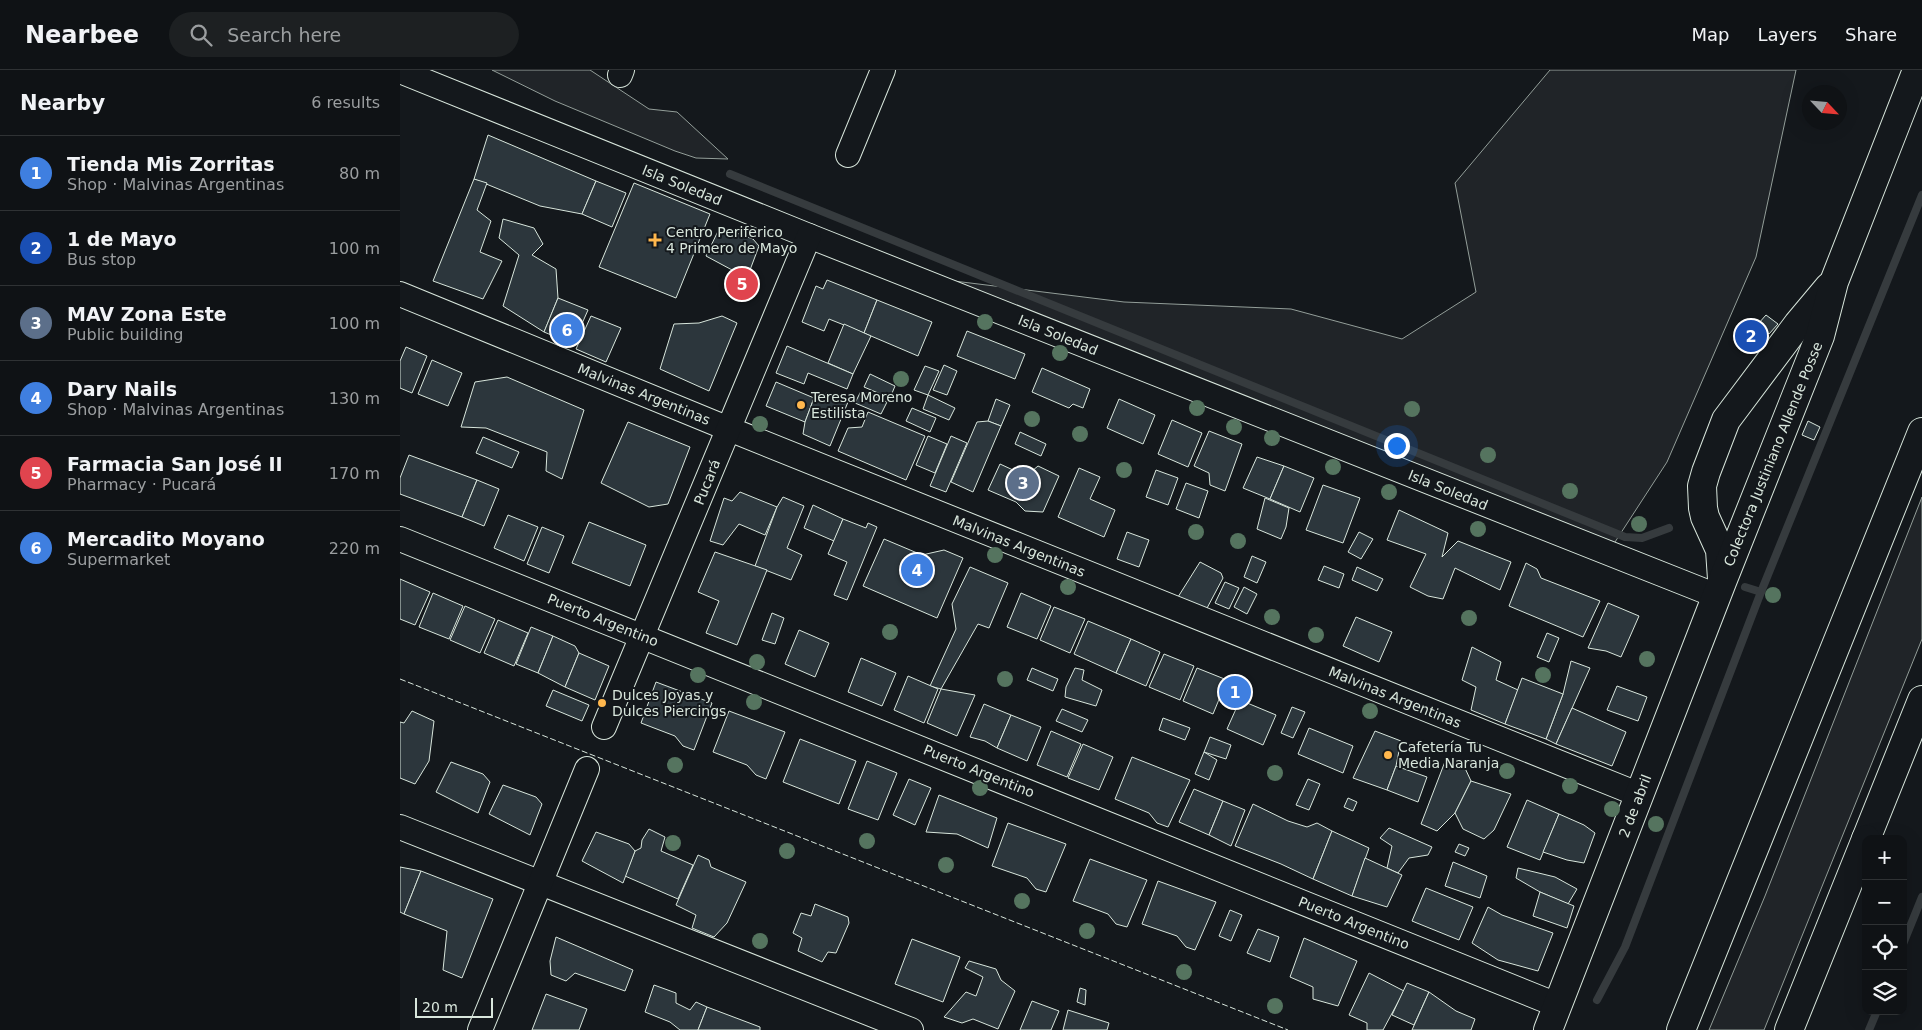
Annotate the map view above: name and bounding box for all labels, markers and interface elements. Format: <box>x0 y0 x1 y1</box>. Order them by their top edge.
search box <box>169 12 519 57</box>
text: Nearbee <box>25 21 139 49</box>
icon: search <box>187 21 215 49</box>
text: Search here <box>227 24 341 46</box>
text: Map <box>1691 24 1729 45</box>
text: Layers <box>1757 24 1817 45</box>
text: Share <box>1845 24 1897 45</box>
north arrow <box>1802 85 1847 130</box>
text: Nearby <box>20 91 105 115</box>
text: 6 results <box>311 93 380 112</box>
text: Tienda Mis Zorritas <box>67 153 275 175</box>
street label: Isla Soledad <box>640 162 724 208</box>
text: 1 <box>30 164 42 183</box>
text: 80 m <box>339 164 380 183</box>
text: Shop · Malvinas Argentinas <box>67 175 284 194</box>
place label: Centro Periferico 4 Primero de Mayo <box>666 224 797 256</box>
text: 1 de Mayo <box>67 228 177 250</box>
marker: Centro Periferico 4 Primero de Mayo <box>648 233 662 247</box>
text: 2 <box>30 239 42 258</box>
text: 100 m <box>329 239 380 258</box>
text: Bus stop <box>67 250 136 269</box>
pin: 5 <box>726 265 758 303</box>
text: MAV Zona Este <box>67 303 227 325</box>
pin: 6 <box>551 311 583 349</box>
street label: Isla Soledad <box>1016 312 1100 358</box>
text: 3 <box>30 314 42 333</box>
text: 100 m <box>329 314 380 333</box>
pin: 2 <box>1735 317 1767 355</box>
text: Public building <box>67 325 184 344</box>
street label: Colectora Justiniano Allende Posse <box>1720 339 1826 569</box>
street label: Malvinas Argentinas <box>575 360 713 428</box>
text: Dary Nails <box>67 378 177 400</box>
text: 4 <box>30 389 42 408</box>
text: 130 m <box>329 389 380 408</box>
place label: Teresa Moreno Estilista <box>810 389 912 421</box>
marker: Teresa Moreno Estilista <box>795 399 807 411</box>
text: Shop · Malvinas Argentinas <box>67 400 284 419</box>
your location <box>1384 433 1410 459</box>
text: Farmacia San José II <box>67 453 283 475</box>
street label: Pucará <box>691 457 723 507</box>
text: 5 <box>30 464 42 483</box>
text: 170 m <box>329 464 380 483</box>
pin: 3 <box>1007 464 1039 502</box>
street label: Isla Soledad <box>1406 467 1490 513</box>
text: Pharmacy · Pucará <box>67 475 216 494</box>
street label: Malvinas Argentinas <box>950 512 1088 580</box>
text: Mercadito Moyano <box>67 528 265 550</box>
text: 6 <box>30 539 42 558</box>
text: 220 m <box>329 539 380 558</box>
text: Supermarket <box>67 550 170 569</box>
pin: 4 <box>901 551 933 589</box>
street label: Puerto Argentino <box>545 590 661 650</box>
street label: Malvinas Argentinas <box>1326 663 1464 731</box>
pin: 1 <box>1219 673 1251 711</box>
place label: Dulces Joyas y Dulces Piercings <box>612 687 726 719</box>
marker: Dulces Joyas y Dulces Piercings <box>596 697 608 709</box>
place label: Cafetería Tu Media Naranja <box>1398 739 1499 771</box>
street label: Puerto Argentino <box>921 741 1037 801</box>
marker: Cafetería Tu Media Naranja <box>1382 749 1394 761</box>
street label: 2 de abril <box>1616 772 1654 840</box>
map controls <box>1862 835 1907 1015</box>
button: + <box>1862 835 1907 880</box>
button: − <box>1862 880 1907 925</box>
street label: Puerto Argentino <box>1296 893 1412 953</box>
button: locate <box>1862 925 1907 970</box>
button: layers <box>1862 970 1907 1015</box>
scale bar <box>415 995 492 1018</box>
text: 20 m <box>422 999 458 1015</box>

